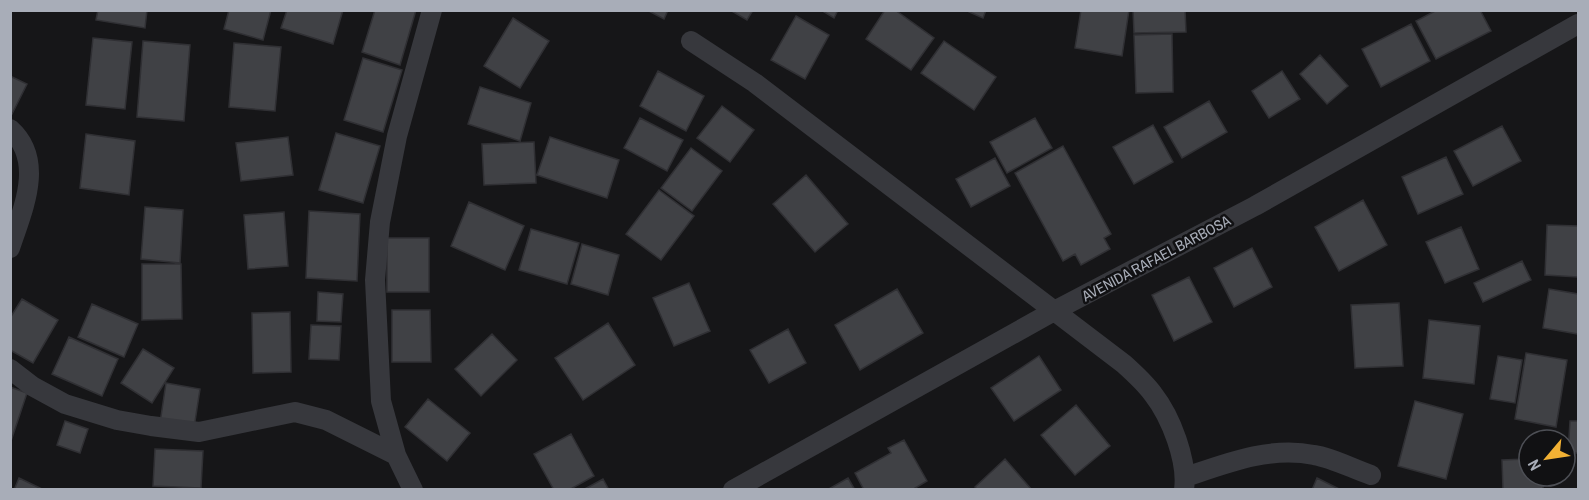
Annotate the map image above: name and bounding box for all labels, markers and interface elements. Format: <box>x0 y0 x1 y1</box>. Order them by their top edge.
street label: AVENIDA RAFAEL BARBOSA <box>1077 210 1235 307</box>
north arrow <box>1517 428 1577 488</box>
text: N <box>1522 456 1546 475</box>

